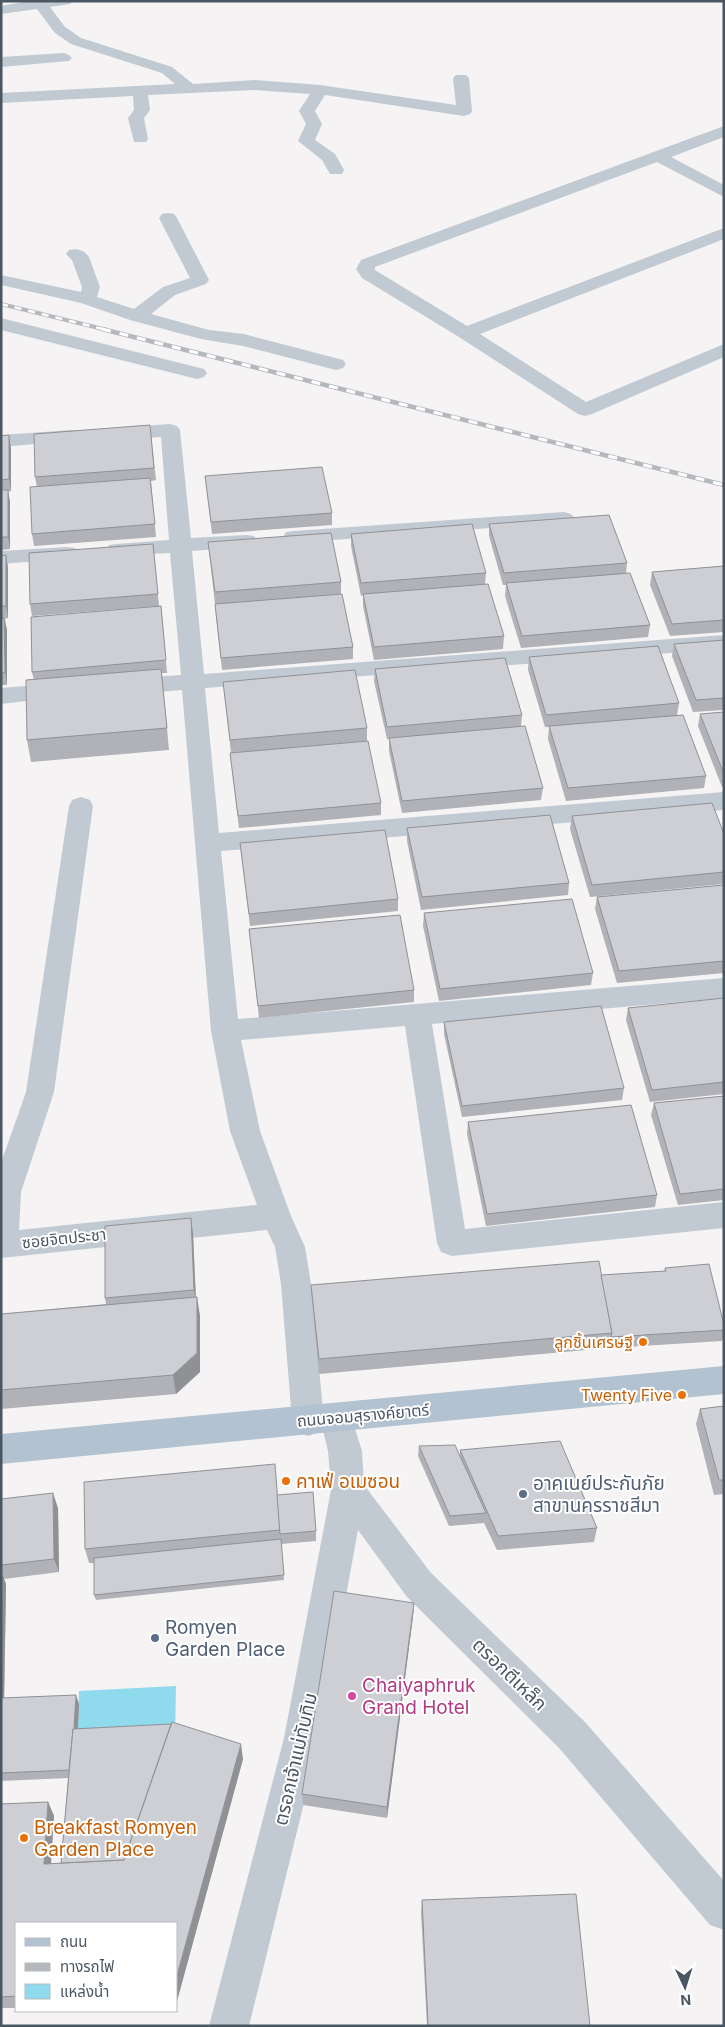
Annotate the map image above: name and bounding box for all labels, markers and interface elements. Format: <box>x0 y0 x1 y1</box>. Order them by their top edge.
street label: ซอยจิตประชา <box>21 1224 107 1252</box>
place label: ลูกชิ้นเศรษฐี <box>554 1332 633 1352</box>
marker: ลูกชิ้นเศรษฐี <box>637 1336 649 1348</box>
place label: Twenty Five <box>581 1385 672 1405</box>
marker: Twenty Five <box>676 1389 688 1401</box>
street label: ถนนจอมสุรางค์ยาตร์ <box>296 1399 431 1431</box>
place label: คาเฟ่ อเมซอน <box>296 1470 400 1493</box>
place label: อาคเนย์ประกันภัย สาขานครราชสีมา <box>533 1472 665 1517</box>
marker: คาเฟ่ อเมซอน <box>280 1475 292 1487</box>
marker: อาคเนย์ประกันภัย สาขานครราชสีมา <box>517 1488 529 1500</box>
place label: Romyen Garden Place <box>165 1616 285 1661</box>
marker: Romyen Garden Place <box>149 1632 161 1644</box>
street label: ตรอกตีเหล็ก <box>468 1633 552 1716</box>
place label: Chaiyaphruk Grand Hotel <box>362 1674 476 1719</box>
marker: Chaiyaphruk Grand Hotel <box>346 1690 358 1702</box>
street label: ตรอกเจ้าแม่ทับทิม <box>269 1691 322 1828</box>
place label: Breakfast Romyen Garden Place <box>34 1816 197 1861</box>
marker: Breakfast Romyen Garden Place <box>18 1832 30 1844</box>
legend <box>15 1922 178 2012</box>
text: ถนน <box>60 1932 87 1951</box>
text: ทางรถไฟ <box>60 1957 114 1976</box>
north arrow <box>660 1962 710 2012</box>
text: แหล่งน้ำ <box>60 1981 109 2001</box>
text: N <box>680 1992 692 2009</box>

